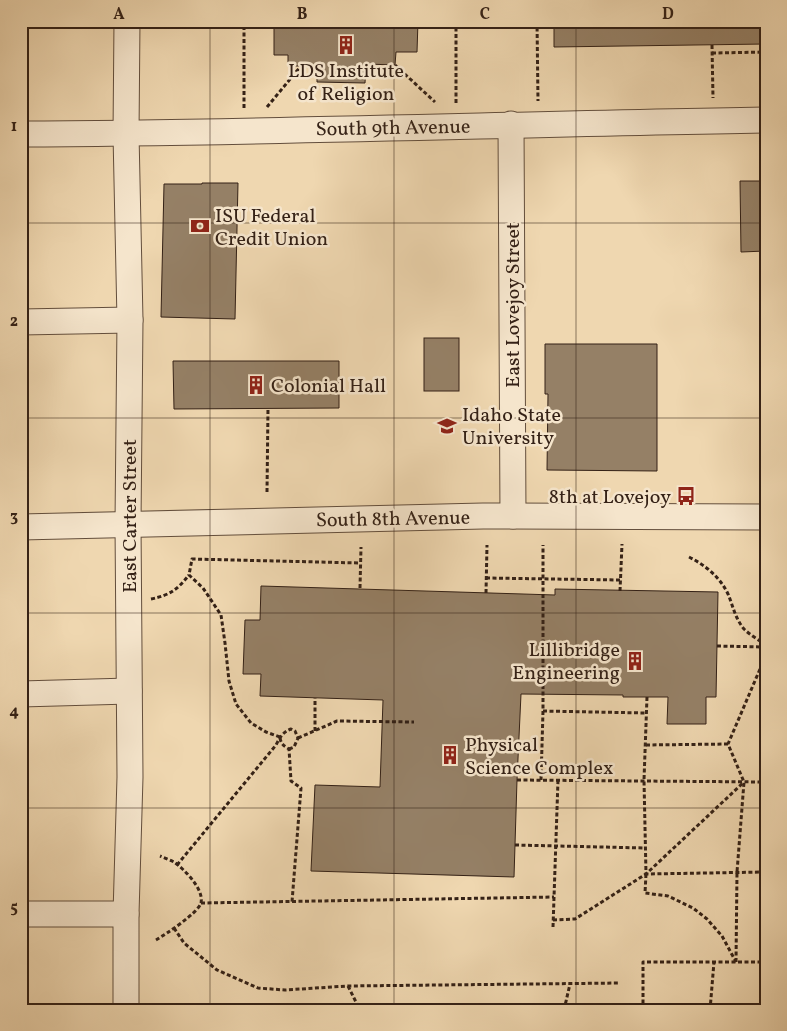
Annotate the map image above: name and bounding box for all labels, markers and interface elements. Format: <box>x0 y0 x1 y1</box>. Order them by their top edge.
text: A <box>113 4 125 26</box>
text: B <box>297 4 308 26</box>
text: C <box>480 4 490 26</box>
text: D <box>662 4 674 26</box>
building icon: LDS Institute of Religion <box>335 34 357 56</box>
place label: LDS Institute of Religion <box>288 58 404 109</box>
street label: South 9th Avenue <box>315 114 471 144</box>
text: 1 <box>11 116 17 138</box>
place label: ISU Federal Credit Union <box>215 203 328 254</box>
bank icon: ISU Federal Credit Union <box>189 215 211 237</box>
street label: East Lovejoy Street <box>500 222 528 388</box>
text: 2 <box>10 311 18 333</box>
place label: Colonial Hall <box>271 373 386 401</box>
building icon: Colonial Hall <box>245 374 267 396</box>
place label: Idaho State University <box>462 402 561 453</box>
school or university icon: Idaho State University <box>436 415 458 437</box>
street label: East Carter Street <box>117 439 145 593</box>
place label: 8th at Lovejoy <box>549 484 671 512</box>
bus stop icon: 8th at Lovejoy <box>675 485 697 507</box>
street label: South 8th Avenue <box>316 505 470 535</box>
text: 3 <box>10 506 18 528</box>
place label: Lillibridge Engineering <box>512 637 620 688</box>
building icon: Lillibridge Engineering <box>624 650 646 672</box>
text: 4 <box>9 701 19 723</box>
place label: Physical Science Complex <box>465 732 613 783</box>
building icon: Physical Science Complex <box>439 744 461 766</box>
text: 5 <box>10 897 18 919</box>

